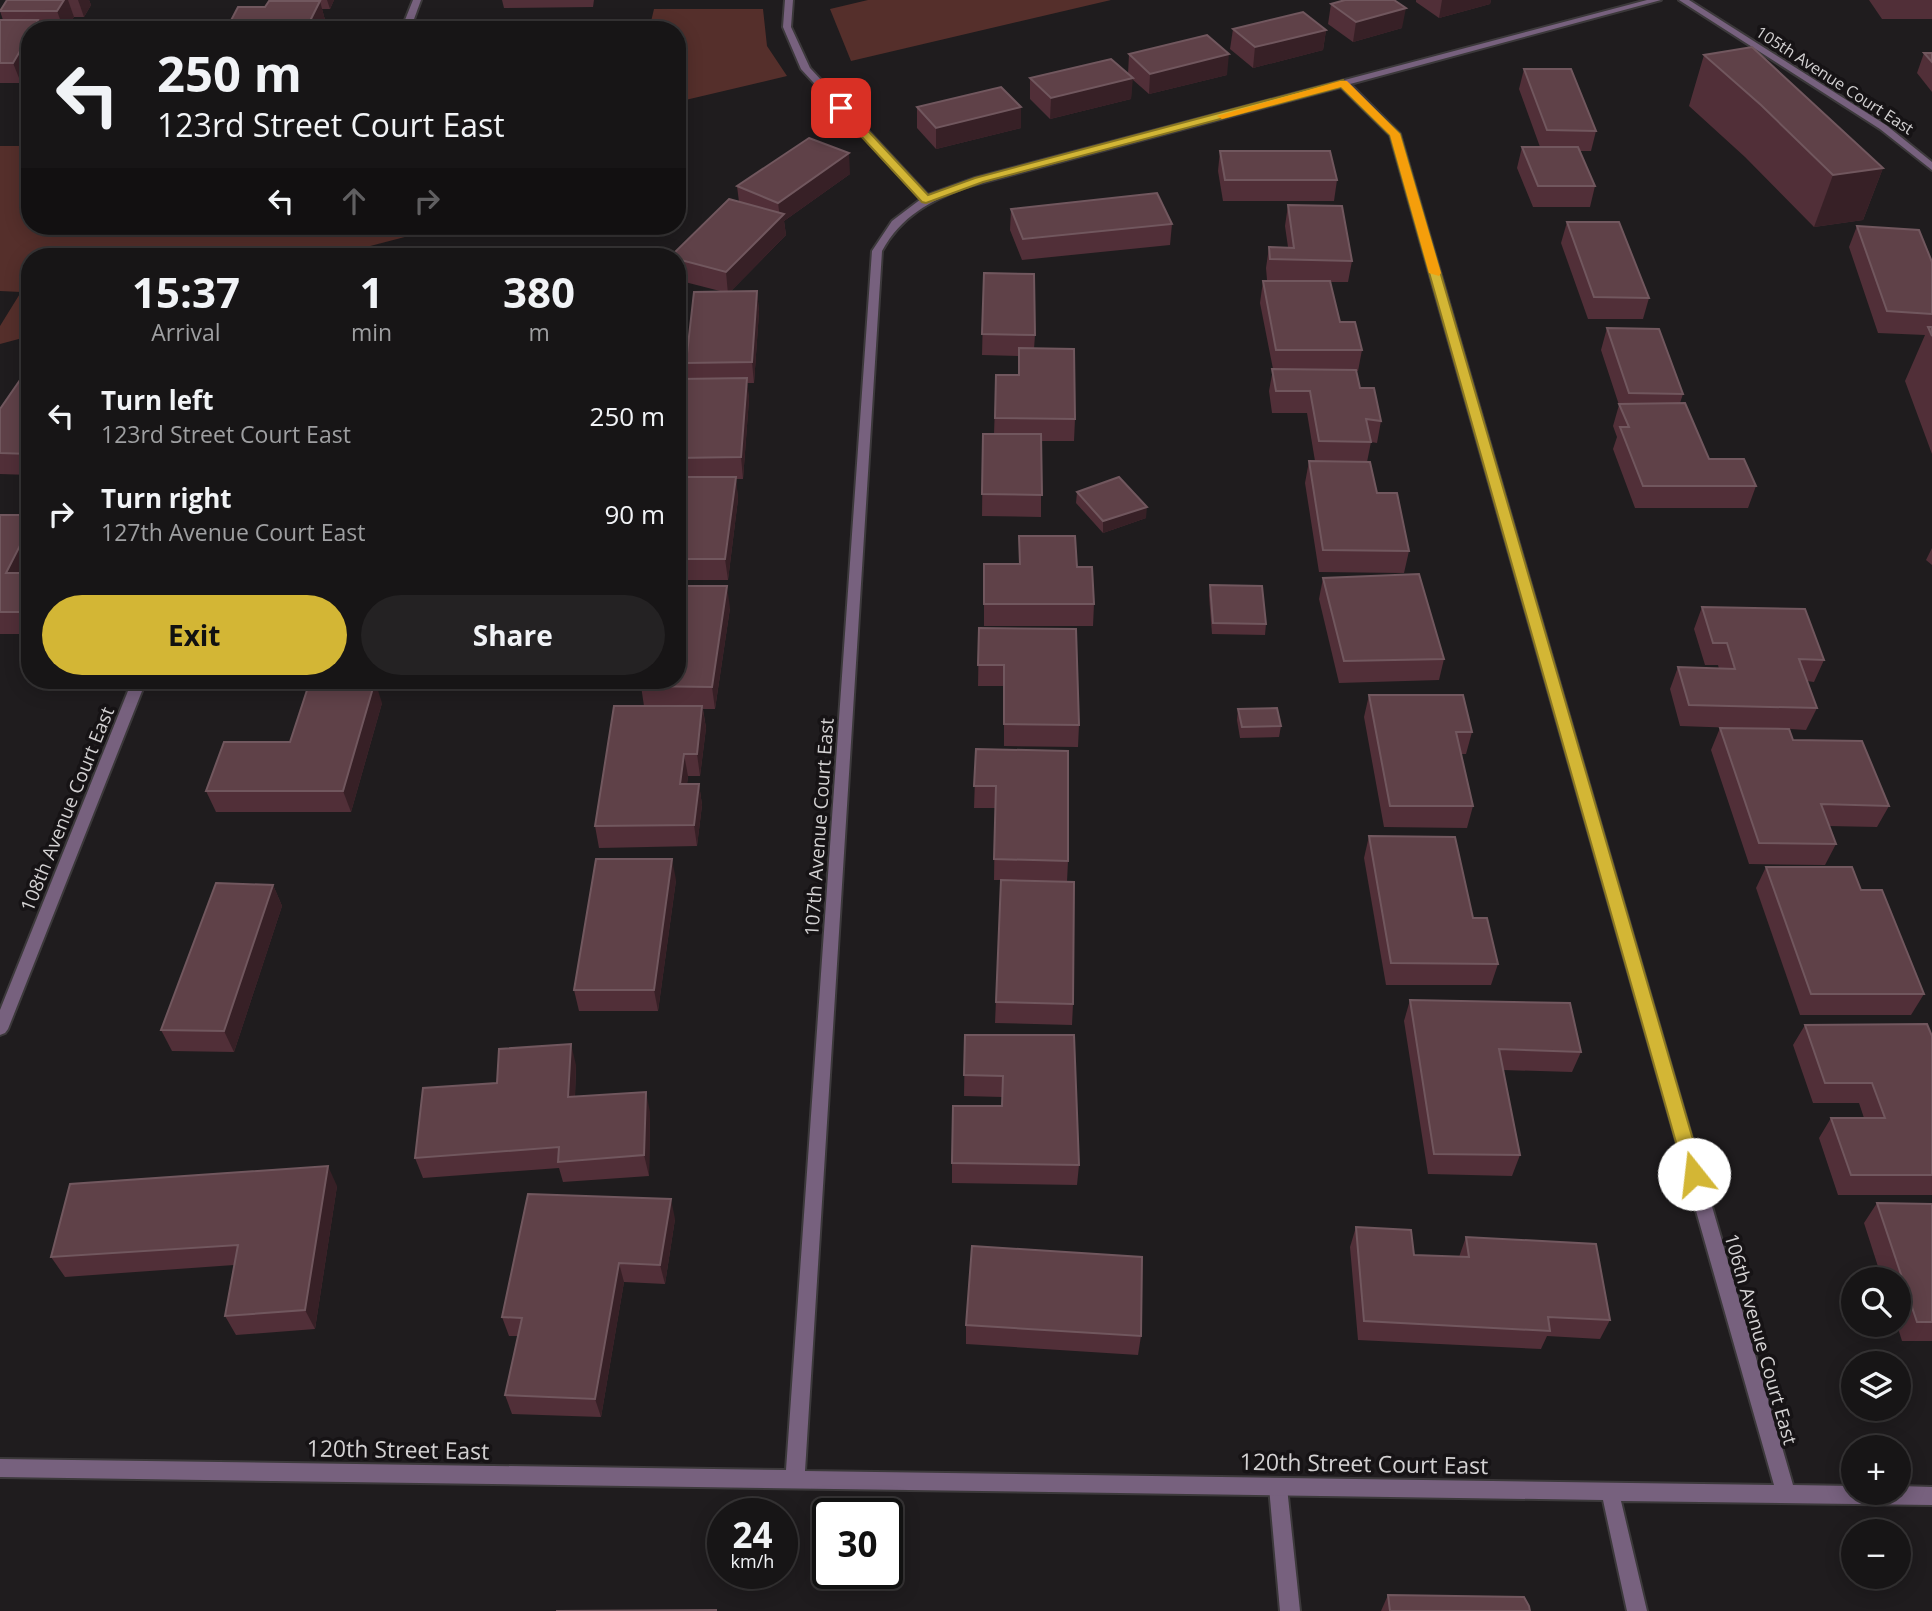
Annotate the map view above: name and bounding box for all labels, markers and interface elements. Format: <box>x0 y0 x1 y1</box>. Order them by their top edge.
street label: 105th Avenue Court East <box>1752 21 1918 139</box>
text: 250 m <box>157 40 302 106</box>
icon: left <box>42 49 133 140</box>
pin <box>811 78 871 138</box>
icon: arrive <box>822 89 860 127</box>
text: 123rd Street Court East <box>157 103 505 146</box>
icon: left <box>262 182 300 220</box>
icon: ahead <box>335 182 373 220</box>
icon: right <box>408 182 446 220</box>
text: 15:37 <box>132 263 240 320</box>
text: 1 <box>359 263 384 320</box>
text: 380 <box>503 263 575 320</box>
text: Arrival <box>151 316 221 348</box>
text: min <box>351 316 392 348</box>
text: m <box>528 316 550 348</box>
text: Turn left <box>101 382 213 418</box>
icon: left <box>42 397 80 435</box>
text: 250 m <box>590 398 665 434</box>
text: 123rd Street Court East <box>101 418 351 450</box>
text: Turn right <box>101 480 232 516</box>
icon: right <box>42 495 80 533</box>
text: 90 m <box>604 496 665 532</box>
text: 127th Avenue Court East <box>101 516 366 548</box>
button: Exit <box>42 595 347 675</box>
button: Share <box>361 595 665 675</box>
street label: 108th Avenue Court East <box>14 703 120 915</box>
street label: 107th Avenue Court East <box>798 717 840 937</box>
position arrow <box>1657 1137 1731 1211</box>
street label: 106th Avenue Court East <box>1718 1230 1804 1448</box>
map controls <box>1841 1267 1911 1589</box>
button: search <box>1841 1267 1911 1337</box>
button: layers <box>1841 1351 1911 1421</box>
street label: 120th Street East <box>306 1431 490 1467</box>
button: + <box>1841 1435 1911 1505</box>
street label: 120th Street Court East <box>1239 1445 1489 1481</box>
speed limit sign: 30 <box>812 1498 903 1589</box>
text: 24 <box>732 1511 773 1558</box>
button: − <box>1841 1519 1911 1589</box>
text: km/h <box>731 1549 774 1573</box>

